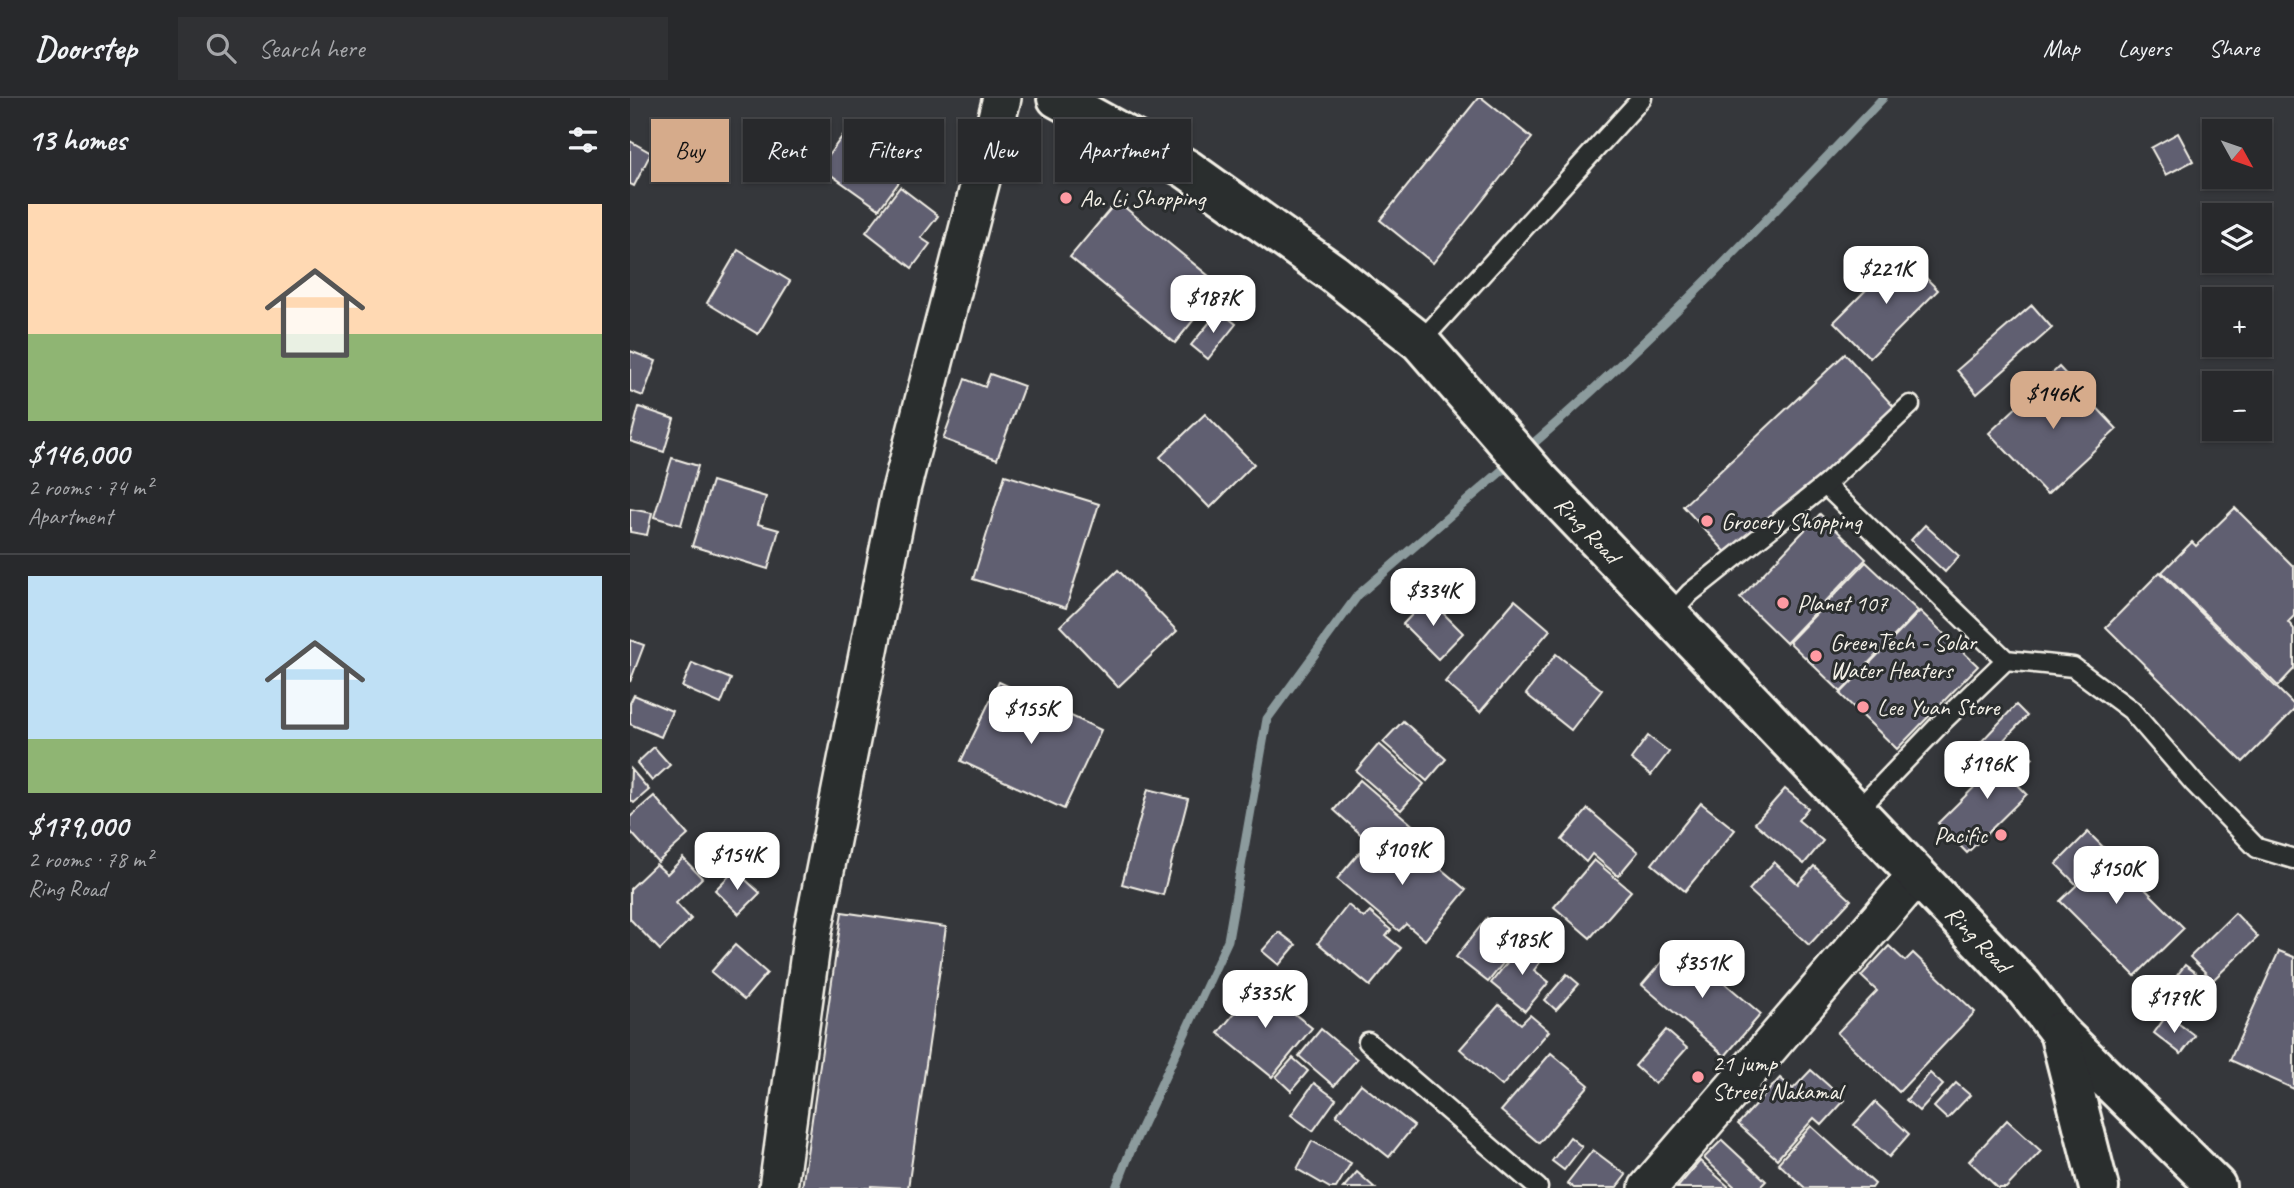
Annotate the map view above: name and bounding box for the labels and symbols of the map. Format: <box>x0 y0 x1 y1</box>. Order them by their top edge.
north arrow <box>2202 119 2272 189</box>
place label: Ao. Li Shopping <box>1080 183 1208 213</box>
marker: Ao. Li Shopping <box>1058 190 1074 206</box>
pin: $221K <box>1837 246 1935 306</box>
pin: $187K <box>1164 275 1262 335</box>
pin: $146K <box>2004 372 2102 431</box>
street label: Ring Road <box>1548 490 1629 572</box>
place label: Grocery Shopping <box>1721 506 1863 536</box>
marker: Grocery Shopping <box>1699 513 1715 529</box>
pin: $334K <box>1384 568 1482 628</box>
place label: Planet 107 <box>1797 588 1889 618</box>
marker: Planet 107 <box>1775 595 1791 611</box>
place label: GreenTech - Solar Water Heaters <box>1830 627 1978 685</box>
marker: GreenTech - Solar Water Heaters <box>1808 648 1824 664</box>
pin: $155K <box>982 686 1080 746</box>
place label: Lee Yuan Store <box>1877 692 2002 722</box>
marker: Lee Yuan Store <box>1855 699 1871 715</box>
pin: $196K <box>1938 742 2036 801</box>
place label: Pacific <box>1934 820 1989 850</box>
marker: Pacific <box>1993 827 2009 843</box>
pin: $109K <box>1353 828 1451 887</box>
pin: $154K <box>688 832 786 892</box>
pin: $150K <box>2067 846 2165 906</box>
street label: Ring Road <box>1939 899 2020 982</box>
pin: $185K <box>1473 918 1571 977</box>
pin: $351K <box>1653 940 1751 1000</box>
pin: $335K <box>1216 970 1314 1030</box>
pin: $179K <box>2125 976 2223 1035</box>
place label: 21 jump Street Nakamal <box>1712 1048 1846 1106</box>
marker: 21 jump Street Nakamal <box>1690 1069 1706 1085</box>

